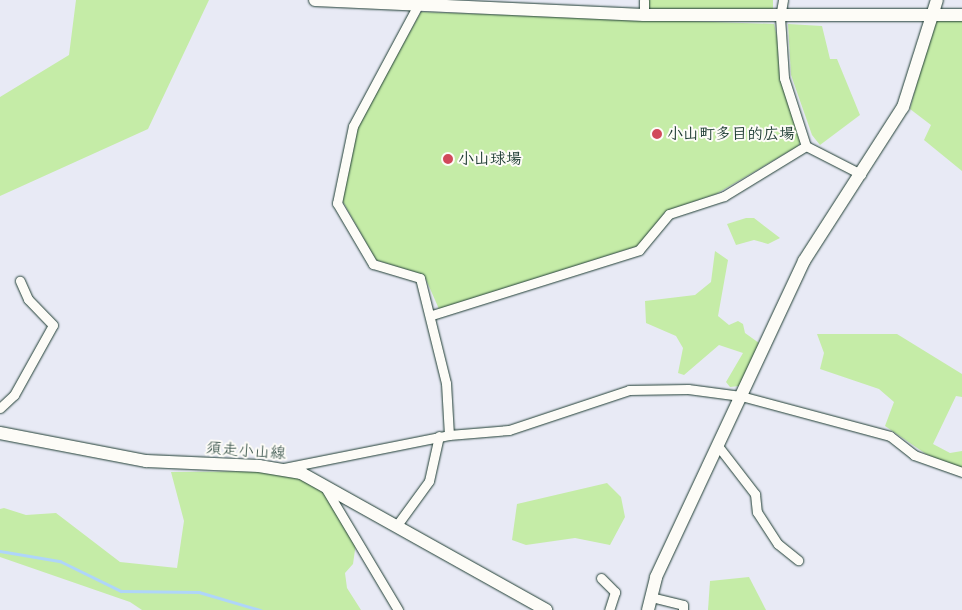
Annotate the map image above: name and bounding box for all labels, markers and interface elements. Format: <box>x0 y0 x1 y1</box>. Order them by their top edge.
place label: 小山町多目的広場 <box>667 124 795 144</box>
marker: 小山町多目的広場 <box>651 128 663 140</box>
place label: 小山球場 <box>458 149 522 169</box>
marker: 小山球場 <box>442 153 454 165</box>
street label: 須走小山線 <box>205 439 287 463</box>

